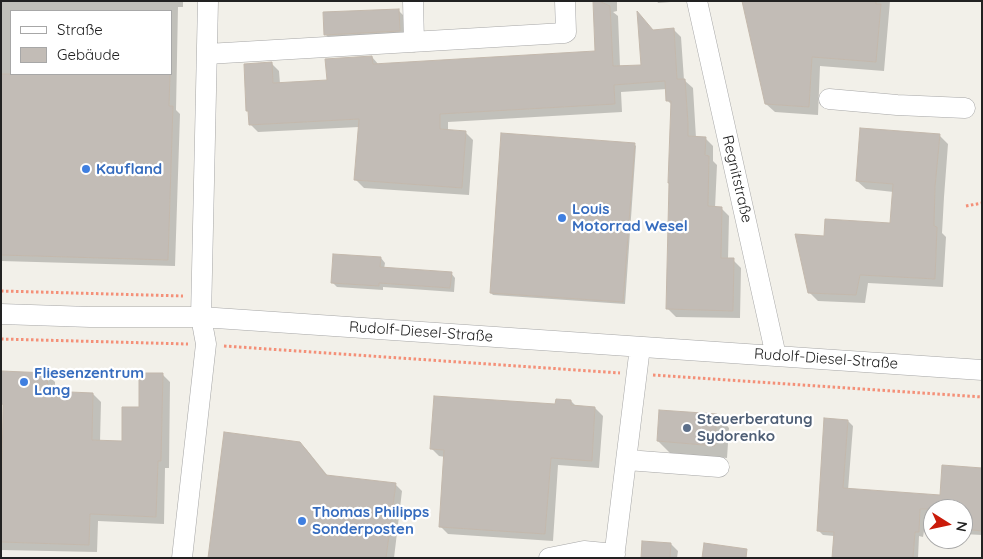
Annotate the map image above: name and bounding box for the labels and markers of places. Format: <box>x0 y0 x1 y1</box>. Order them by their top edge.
place label: Kaufland <box>96 160 162 178</box>
marker: Kaufland <box>80 163 92 175</box>
place label: Louis Motorrad Wesel <box>572 200 688 235</box>
marker: Louis Motorrad Wesel <box>556 212 568 224</box>
place label: Fliesenzentrum Lang <box>34 364 144 399</box>
marker: Fliesenzentrum Lang <box>18 376 30 388</box>
place label: Steuerberatung Sydorenko <box>697 410 812 445</box>
marker: Steuerberatung Sydorenko <box>681 422 693 434</box>
place label: Thomas Philipps Sonderposten <box>312 503 429 538</box>
marker: Thomas Philipps Sonderposten <box>296 515 308 527</box>

